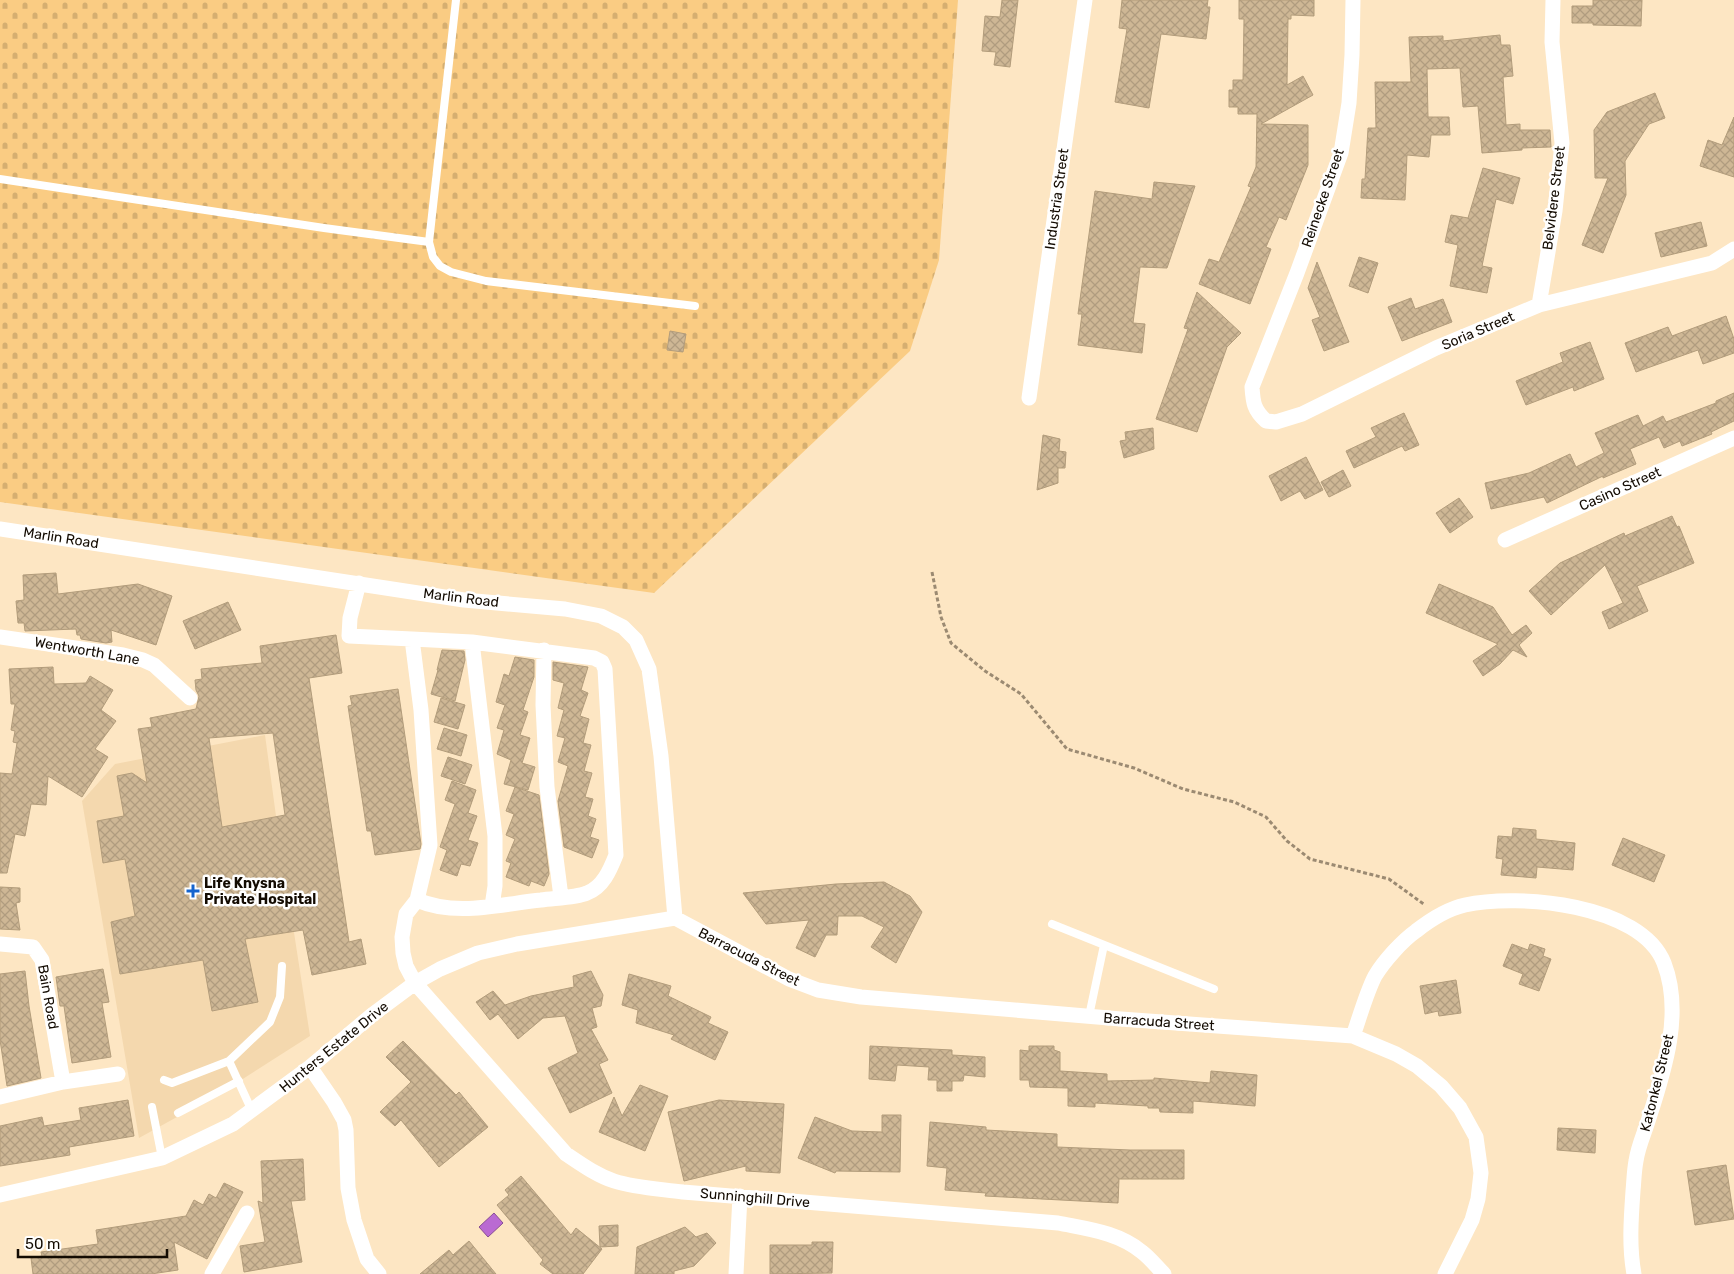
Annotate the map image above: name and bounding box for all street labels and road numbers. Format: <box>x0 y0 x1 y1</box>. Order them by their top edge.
street label: Belvidere Street <box>1539 144 1569 251</box>
street label: Reinecke Street <box>1298 146 1348 249</box>
street label: Industria Street <box>1041 147 1073 251</box>
street label: Soria Street <box>1439 308 1517 354</box>
street label: Casino Street <box>1576 463 1664 515</box>
street label: Marlin Road <box>22 524 100 552</box>
street label: Marlin Road <box>422 585 500 611</box>
street label: Wentworth Lane <box>33 633 141 669</box>
street label: Barracuda Street <box>695 924 803 990</box>
street label: Bain Road <box>34 963 62 1031</box>
street label: Hunters Estate Drive <box>276 998 392 1096</box>
street label: Barracuda Street <box>1103 1010 1216 1034</box>
street label: Katonkel Street <box>1637 1032 1677 1134</box>
street label: Sunninghill Drive <box>699 1185 811 1211</box>

